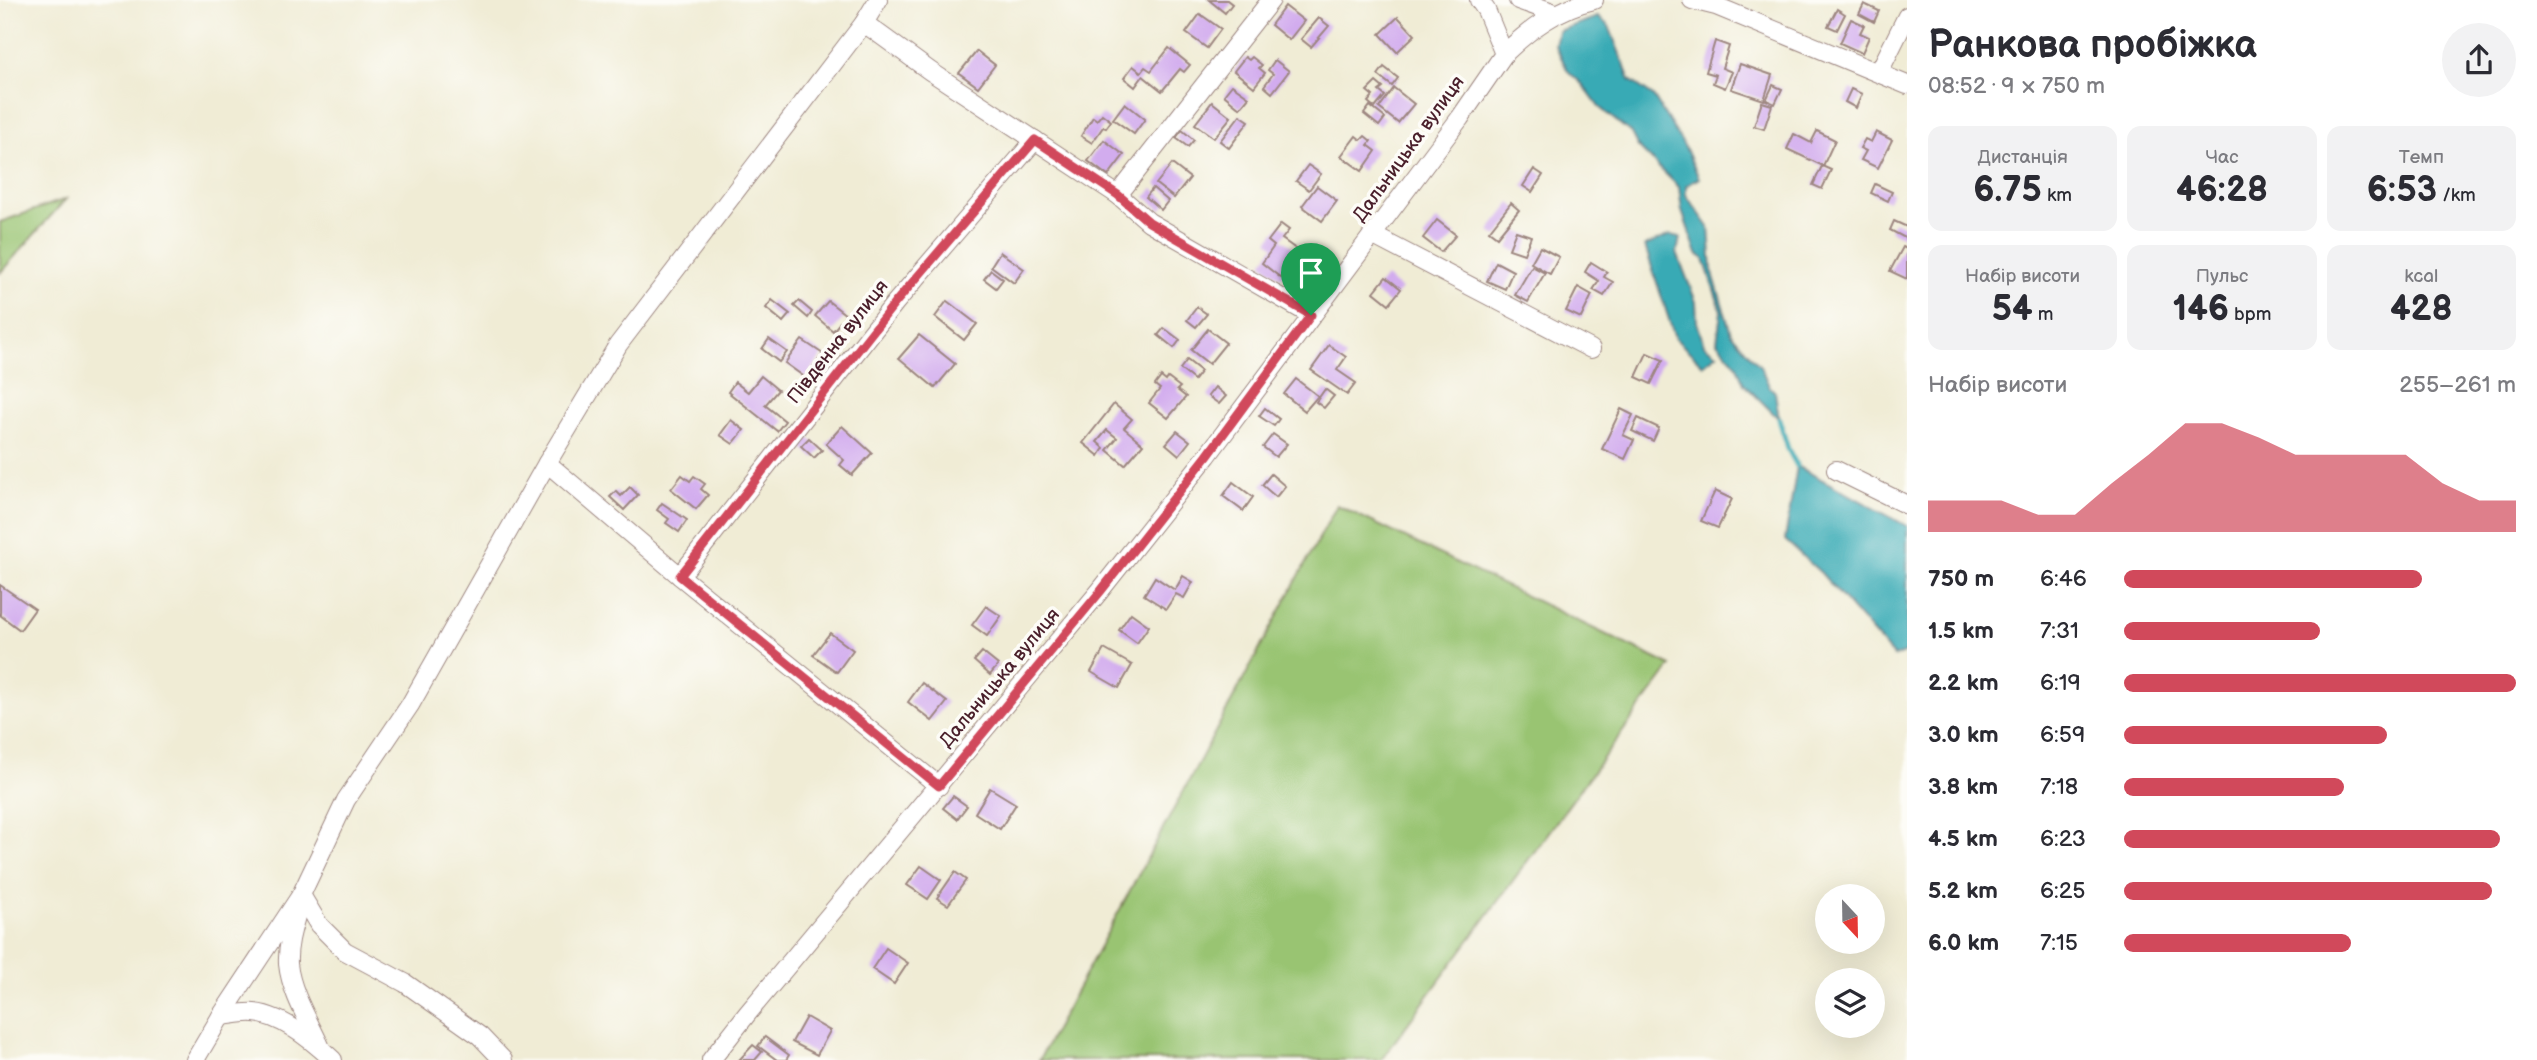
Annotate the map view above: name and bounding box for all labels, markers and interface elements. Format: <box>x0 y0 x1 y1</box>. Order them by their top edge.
text: Ранкова пробіжка <box>1928 23 2257 68</box>
button: share <box>2442 23 2516 97</box>
street label: Дальницька вулиця <box>1348 72 1470 226</box>
text: 08:52 · 9 × 750 m <box>1928 72 2105 100</box>
text: Дистанція <box>1978 146 2068 169</box>
text: Час <box>2205 146 2239 169</box>
text: Темп <box>2399 146 2444 169</box>
text: 6.75 <box>1973 169 2042 212</box>
text: 46:28 <box>2176 169 2268 212</box>
text: 6:53 <box>2367 169 2437 212</box>
text: km <box>2042 184 2072 207</box>
text: /km <box>2437 184 2476 207</box>
pin <box>1281 243 1341 315</box>
icon: arrive <box>1292 254 1330 292</box>
text: Набір висоти <box>1965 265 2080 288</box>
text: Пульс <box>2196 265 2248 288</box>
text: kcal <box>2404 265 2438 288</box>
street label: Південна вулиця <box>783 276 893 408</box>
text: 54 <box>1992 288 2033 331</box>
text: 146 <box>2172 288 2229 331</box>
text: 428 <box>2390 288 2453 331</box>
text: m <box>2033 303 2053 326</box>
text: bpm <box>2229 303 2272 326</box>
text: Набір висоти <box>1928 371 2067 399</box>
text: 255–261 m <box>2399 371 2516 399</box>
text: 750 m <box>1928 565 1994 593</box>
text: 6:46 <box>2040 565 2087 593</box>
street label: Дальницька вулиця <box>935 604 1065 752</box>
text: 1.5 km <box>1928 617 1994 645</box>
text: 7:31 <box>2040 617 2079 645</box>
text: 2.2 km <box>1928 669 1999 697</box>
text: 6:19 <box>2040 669 2081 697</box>
text: 3.0 km <box>1928 721 1999 749</box>
text: 6:59 <box>2040 721 2085 749</box>
text: 3.8 km <box>1928 773 1998 801</box>
text: 7:18 <box>2040 773 2078 801</box>
text: 4.5 km <box>1928 825 1998 853</box>
text: 6:23 <box>2040 825 2086 853</box>
text: 5.2 km <box>1928 877 1998 905</box>
text: 6:25 <box>2040 877 2085 905</box>
north arrow <box>1815 884 1885 954</box>
map controls <box>1815 884 1885 1038</box>
text: 6.0 km <box>1928 929 1999 957</box>
text: 7:15 <box>2040 929 2078 957</box>
button: layers <box>1815 968 1885 1038</box>

